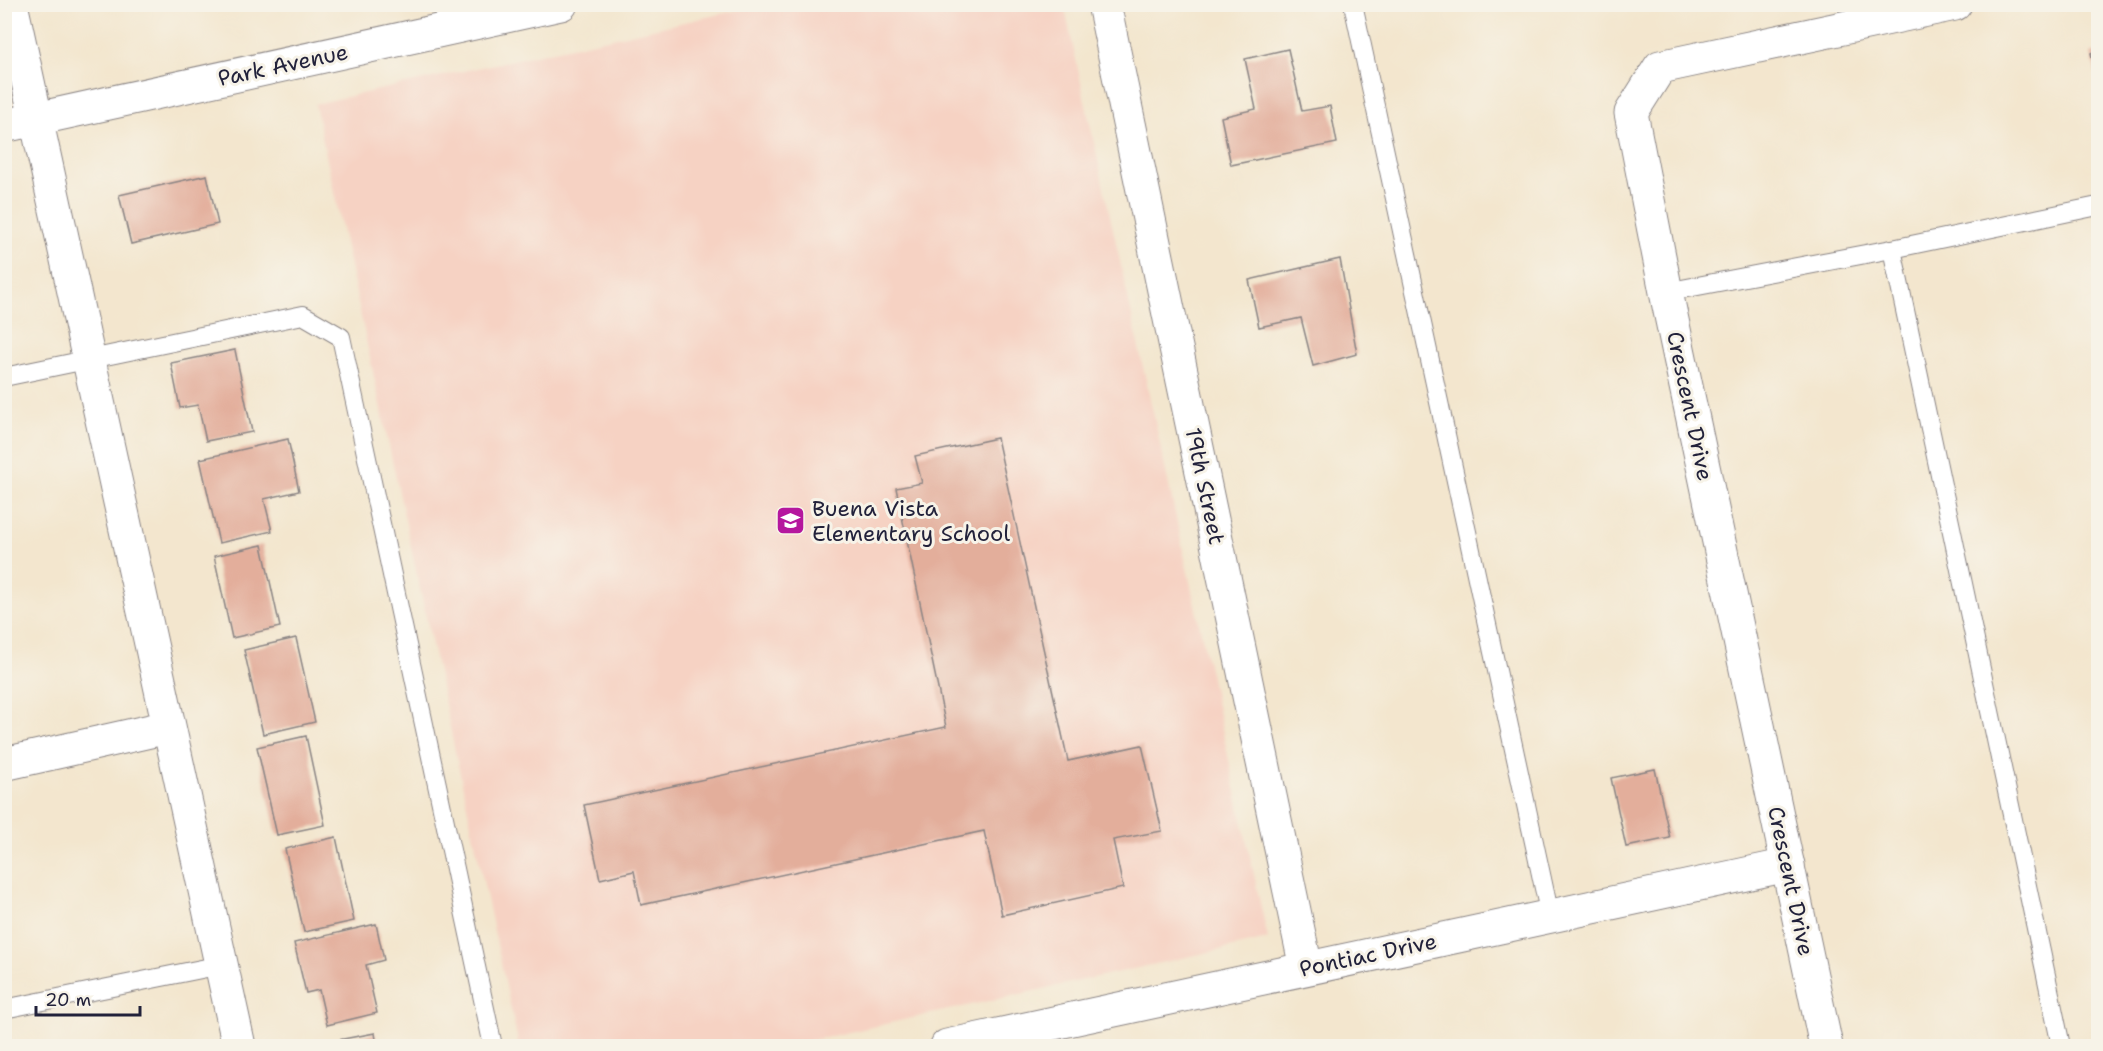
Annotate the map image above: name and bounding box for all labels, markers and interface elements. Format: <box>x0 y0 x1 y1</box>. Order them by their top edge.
street label: Park Avenue <box>215 37 351 93</box>
street label: Crescent Drive <box>1660 329 1720 483</box>
street label: 19th Street <box>1178 425 1232 547</box>
place label: Buena Vista Elementary School <box>812 494 1010 548</box>
school or university icon: Buena Vista Elementary School <box>775 505 807 537</box>
street label: Crescent Drive <box>1761 804 1821 958</box>
street label: Pontiac Drive <box>1297 926 1439 984</box>
scale bar <box>36 979 140 1017</box>
text: 20 m <box>45 988 91 1012</box>

